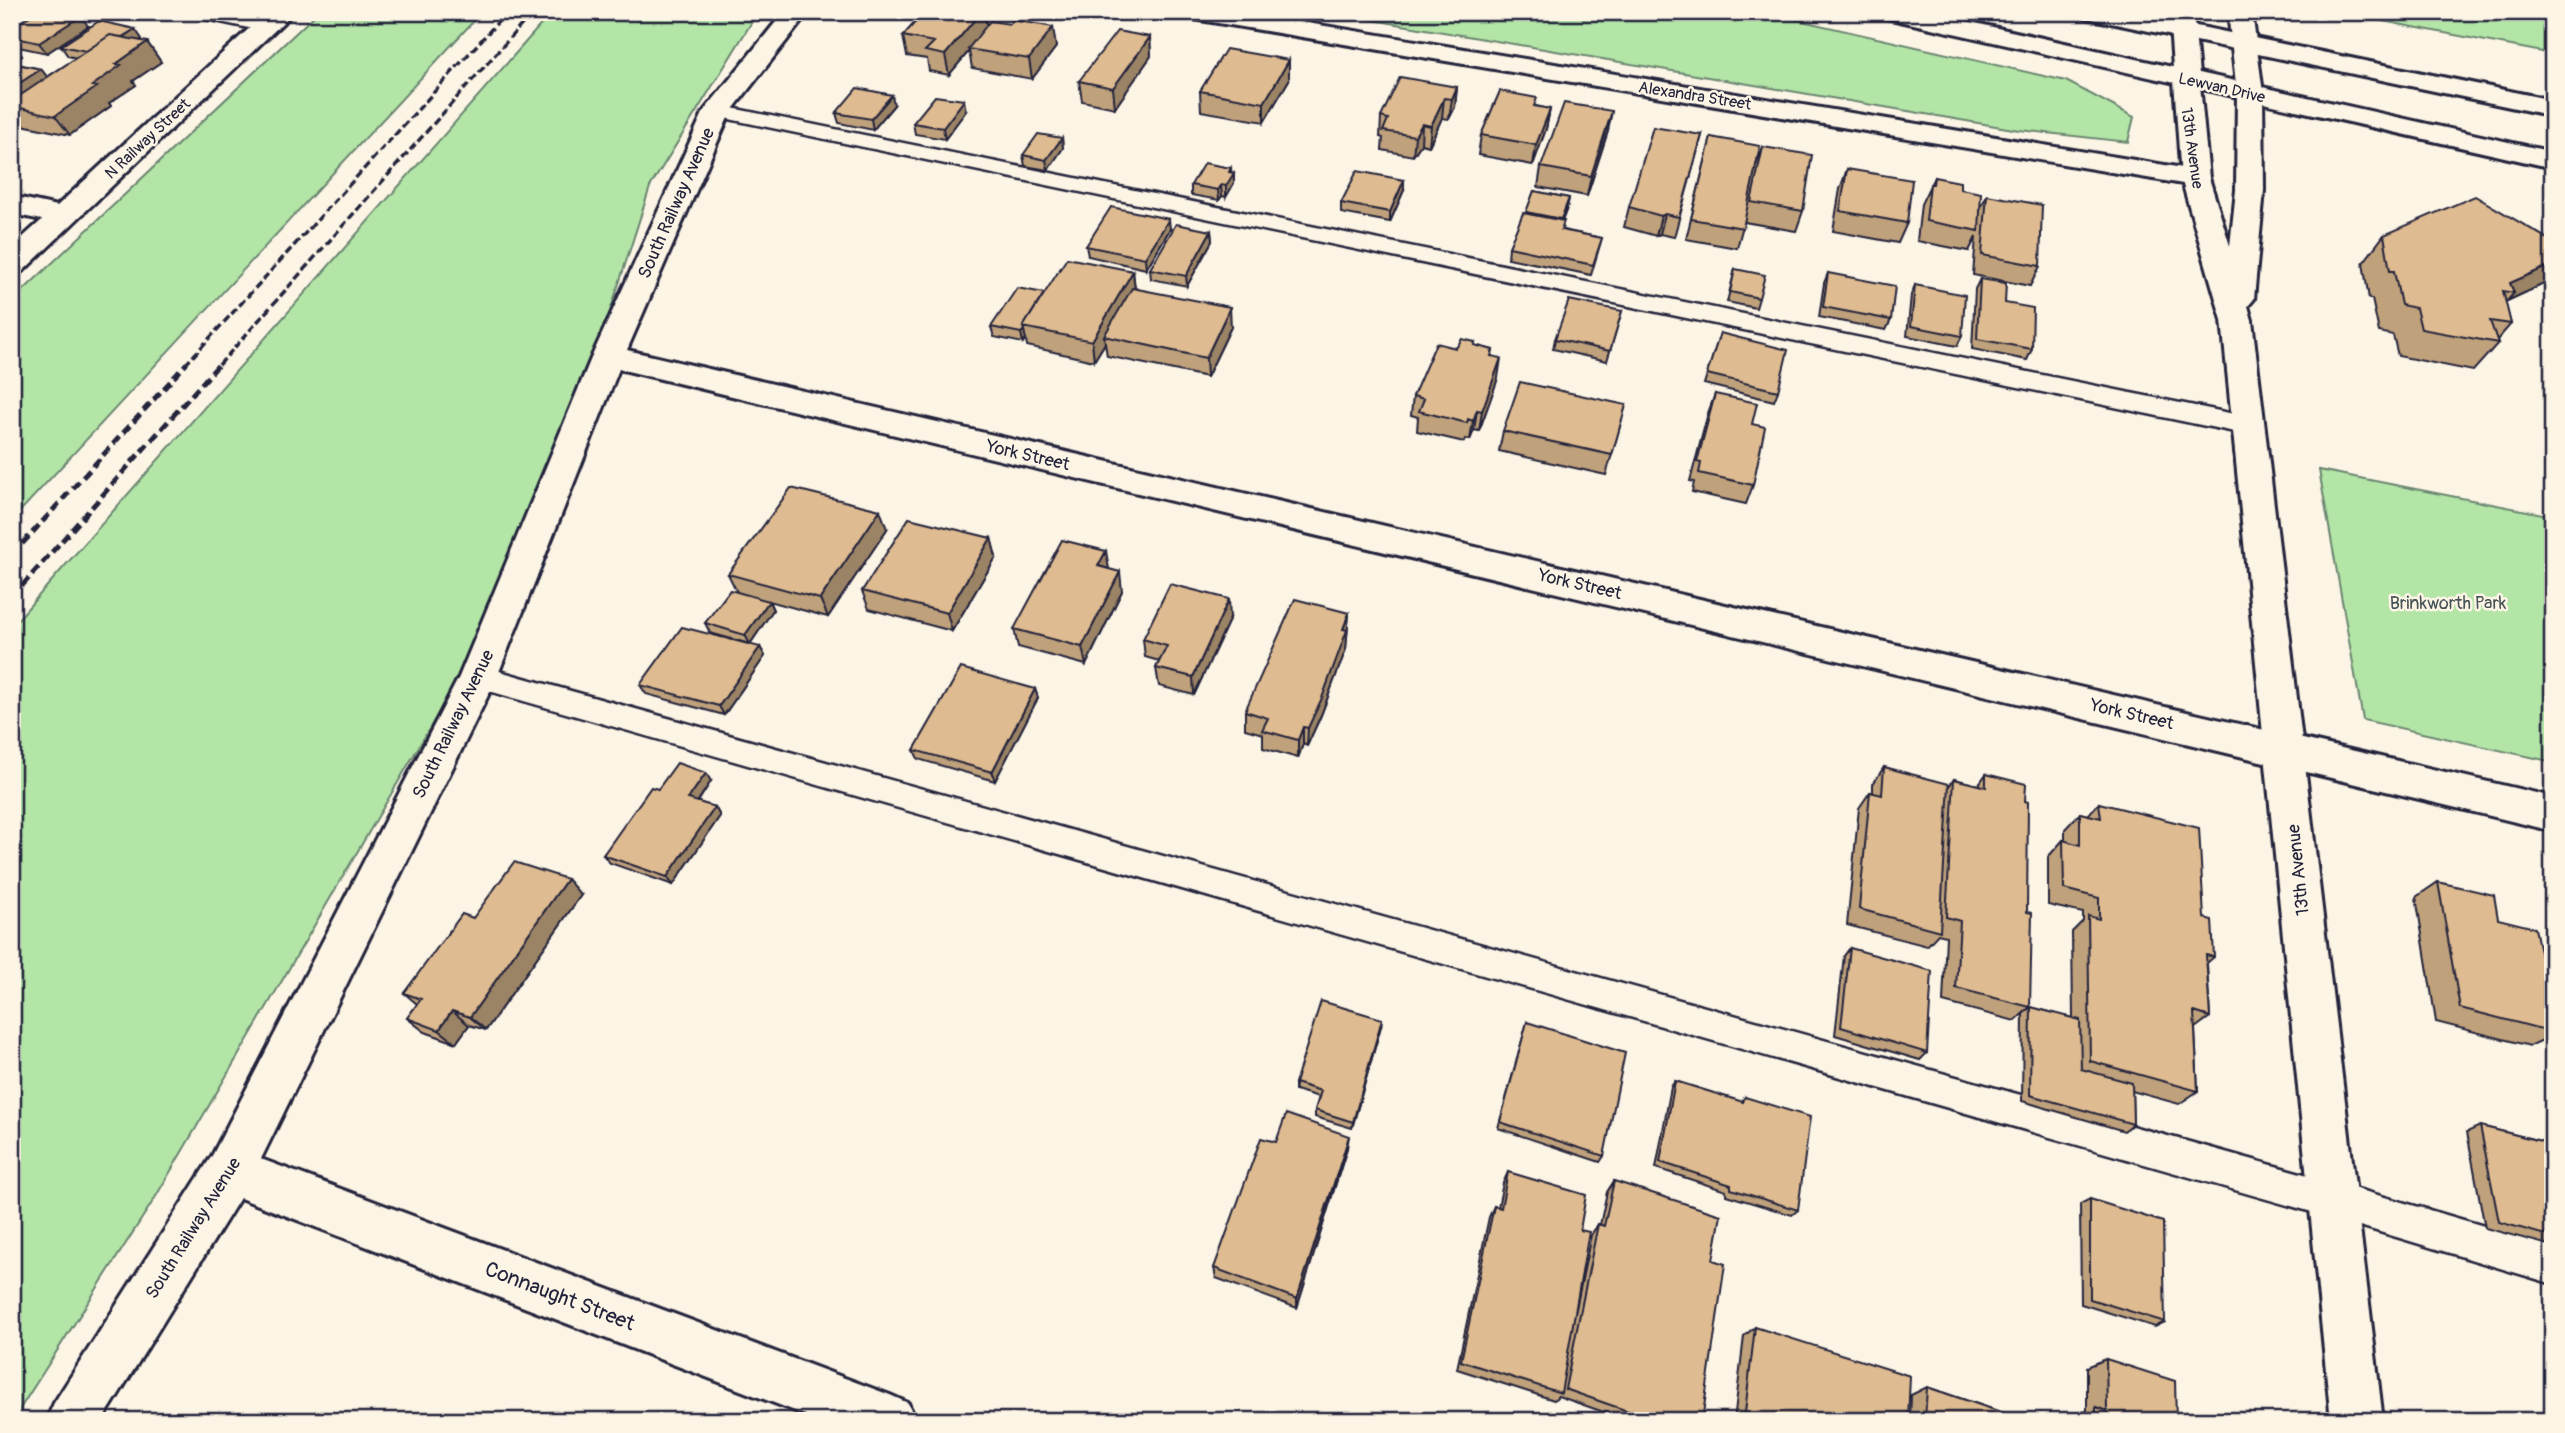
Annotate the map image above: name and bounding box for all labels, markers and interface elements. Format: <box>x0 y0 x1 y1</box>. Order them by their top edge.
street label: Lewvan Drive <box>2176 68 2267 108</box>
street label: Alexandra Street <box>1637 77 1753 115</box>
street label: N Railway Street <box>101 94 195 183</box>
street label: 13th Avenue <box>2176 106 2208 190</box>
street label: South Railway Avenue <box>633 124 720 282</box>
street label: York Street <box>983 434 1073 476</box>
street label: York Street <box>1535 563 1625 605</box>
park label: Brinkworth Park <box>2390 592 2507 615</box>
street label: South Railway Avenue <box>407 646 499 802</box>
street label: York Street <box>2087 693 2177 735</box>
street label: 13th Avenue <box>2282 823 2315 917</box>
street label: South Railway Avenue <box>141 1153 246 1303</box>
street label: Connaught Street <box>481 1255 639 1338</box>

